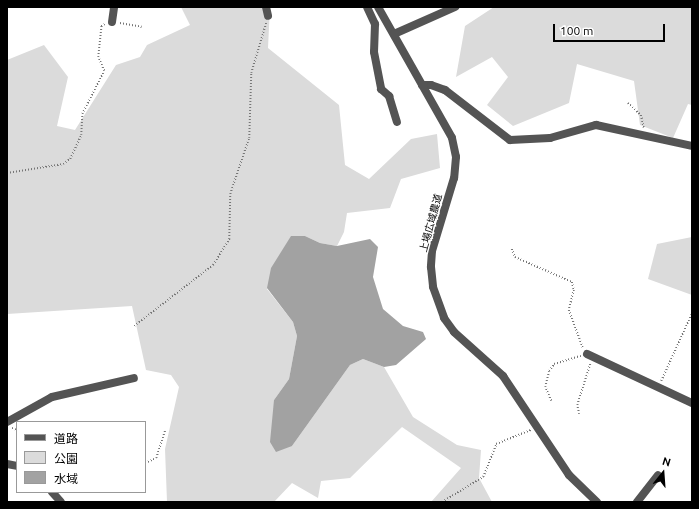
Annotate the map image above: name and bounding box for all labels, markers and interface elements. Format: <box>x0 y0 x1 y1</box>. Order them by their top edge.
scale bar <box>555 16 667 42</box>
text: 100 m <box>560 24 593 37</box>
street label: 上場広域農道 <box>417 192 445 254</box>
legend <box>16 421 146 493</box>
text: 道路 <box>54 432 78 445</box>
text: 公園 <box>54 452 78 465</box>
north arrow <box>643 453 683 493</box>
text: N <box>661 455 672 468</box>
text: 水域 <box>54 472 78 485</box>

